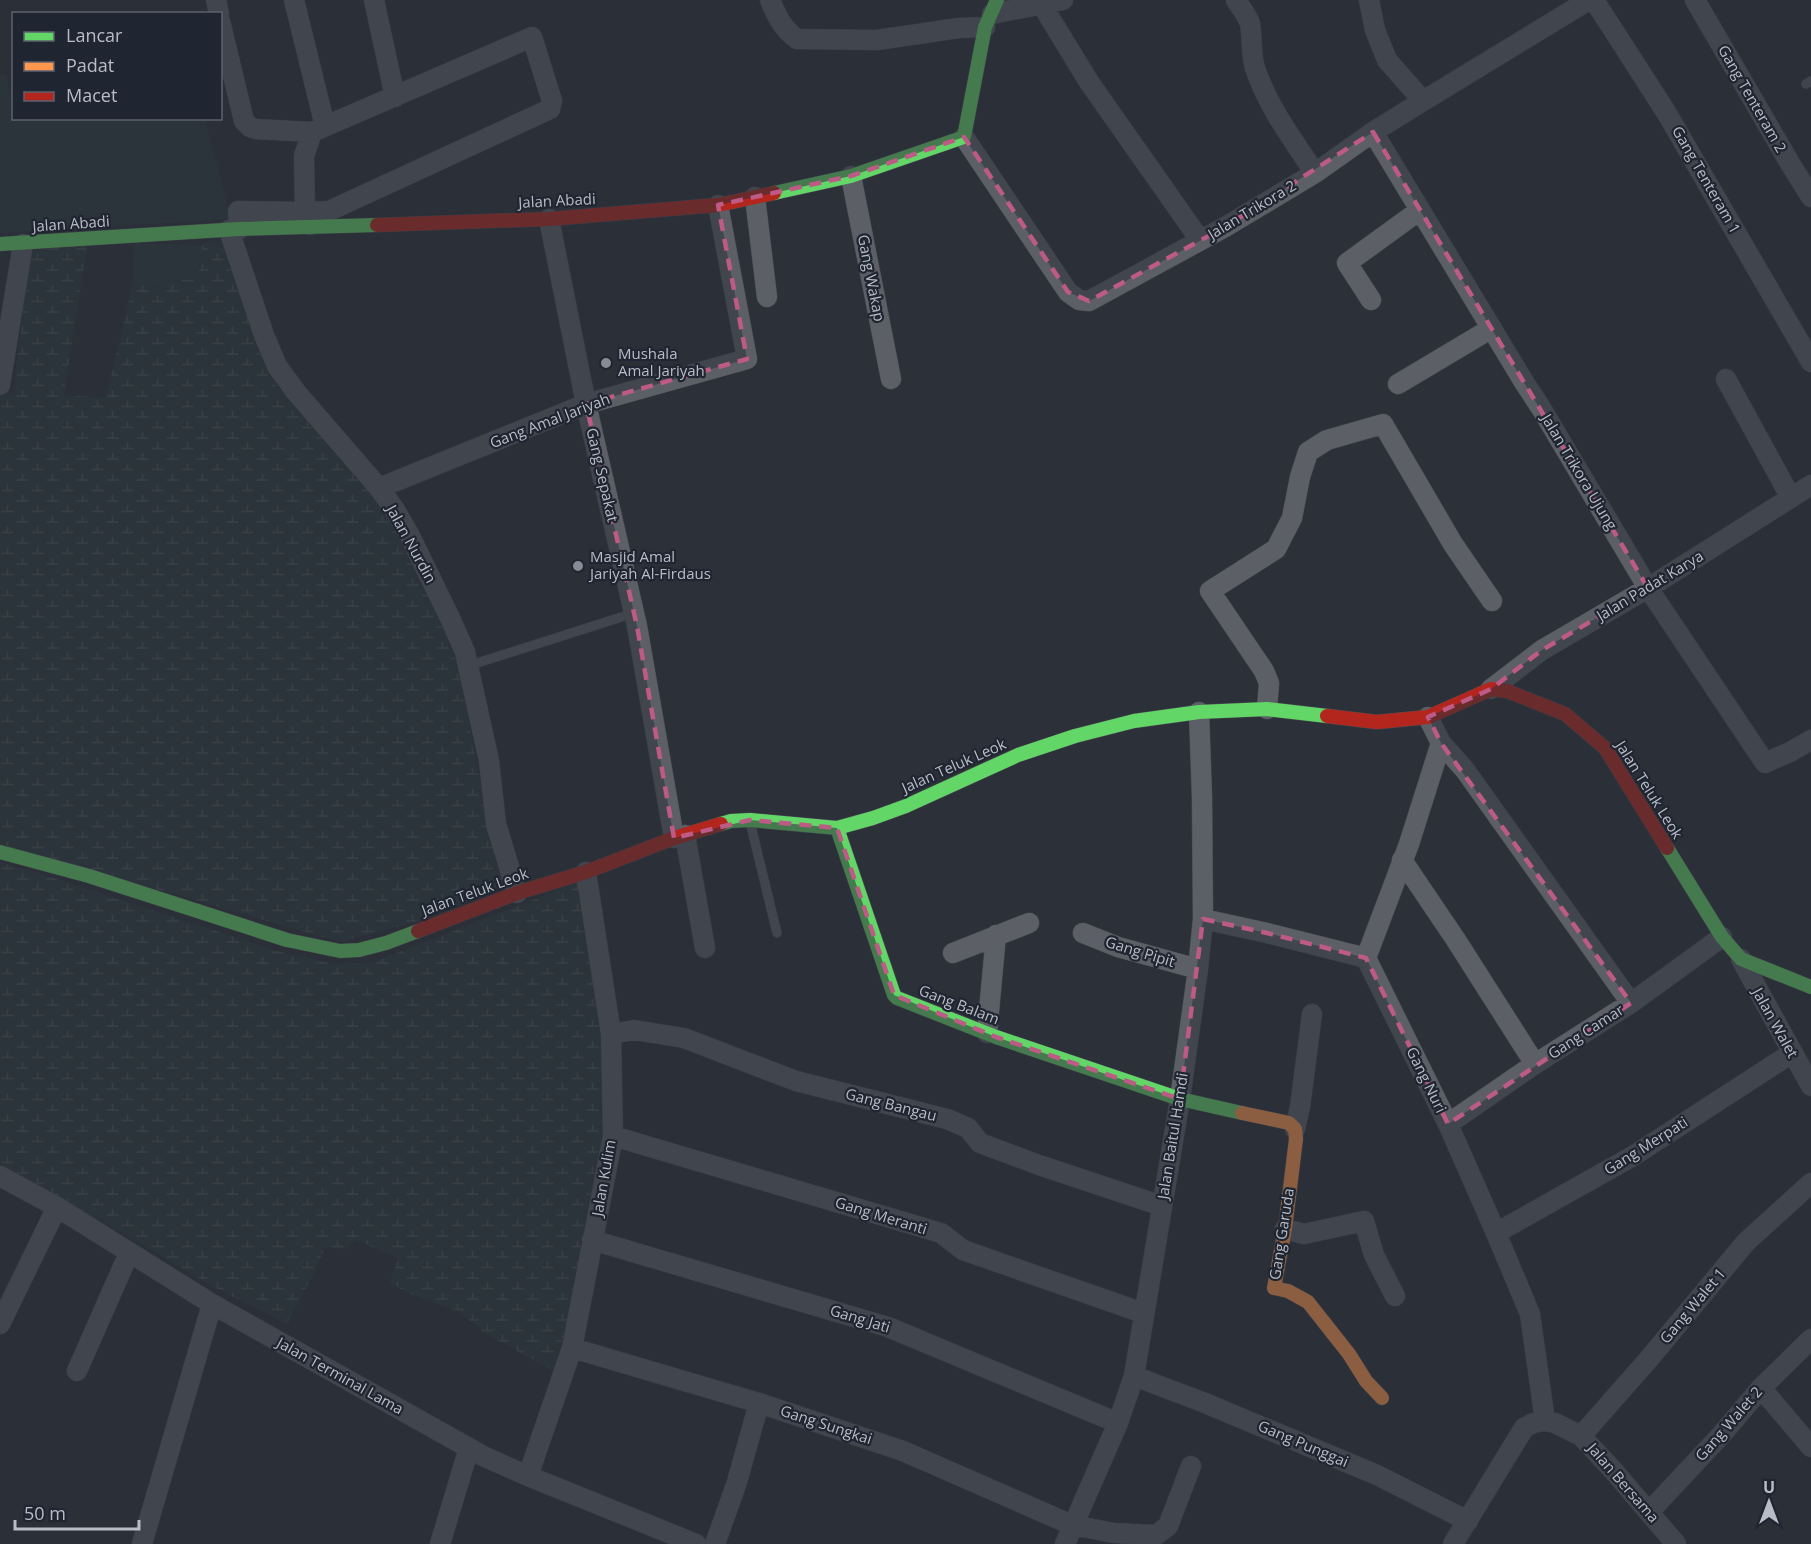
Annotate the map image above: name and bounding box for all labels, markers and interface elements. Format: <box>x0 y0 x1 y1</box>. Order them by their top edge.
legend <box>12 12 222 120</box>
text: Lancar <box>66 23 123 47</box>
street label: Gang Tenteram 2 <box>1714 41 1792 156</box>
text: Padat <box>66 53 114 77</box>
text: Macet <box>66 83 117 107</box>
street label: Gang Tenteram 1 <box>1668 122 1746 237</box>
street label: Jalan Trikora 2 <box>1202 175 1299 244</box>
street label: Jalan Abadi <box>516 188 596 212</box>
street label: Jalan Abadi <box>30 210 110 236</box>
street label: Gang Wakap <box>854 233 890 323</box>
place label: Mushala Amal Jariyah <box>618 343 705 380</box>
marker: Mushala Amal Jariyah <box>599 356 613 370</box>
street label: Gang Amal Jariyah <box>487 388 613 452</box>
street label: Jalan Trikora Ujung <box>1536 408 1622 533</box>
street label: Gang Sepakat <box>582 426 624 524</box>
street label: Jalan Nurdin <box>381 499 442 586</box>
street label: Jalan Padat Karya <box>1591 545 1707 626</box>
place label: Masjid Amal Jariyah Al-Firdaus <box>588 546 711 583</box>
marker: Masjid Amal Jariyah Al-Firdaus <box>571 559 585 573</box>
street label: Jalan Teluk Leok <box>896 733 1009 798</box>
street label: Jalan Teluk Leok <box>1611 735 1688 842</box>
street label: Jalan Teluk Leok <box>417 862 531 920</box>
street label: Gang Pipit <box>1103 931 1177 971</box>
street label: Gang Balam <box>916 980 1002 1029</box>
street label: Jalan Walet <box>1747 982 1803 1061</box>
street label: Gang Camar <box>1544 999 1627 1063</box>
street label: Gang Nuri <box>1402 1043 1451 1116</box>
street label: Jalan Baitul Hamdi <box>1152 1071 1192 1203</box>
street label: Gang Bangau <box>844 1083 939 1125</box>
street label: Gang Merpati <box>1600 1111 1691 1179</box>
street label: Jalan Kulim <box>586 1138 620 1220</box>
street label: Gang Garuda <box>1264 1187 1298 1281</box>
street label: Gang Meranti <box>833 1192 930 1239</box>
street label: Gang Walet 1 <box>1655 1263 1730 1347</box>
street label: Gang Jati <box>828 1299 893 1337</box>
street label: Jalan Terminal Lama <box>272 1331 407 1418</box>
street label: Gang Walet 2 <box>1690 1382 1766 1465</box>
street label: Gang Sungkai <box>778 1400 875 1448</box>
street label: Gang Punggai <box>1255 1415 1352 1471</box>
street label: Jalan Bersama <box>1582 1437 1664 1526</box>
north arrow <box>1739 1472 1799 1532</box>
text: U <box>1763 1476 1775 1498</box>
scale bar <box>15 1493 140 1531</box>
text: 50 m <box>24 1501 66 1525</box>

